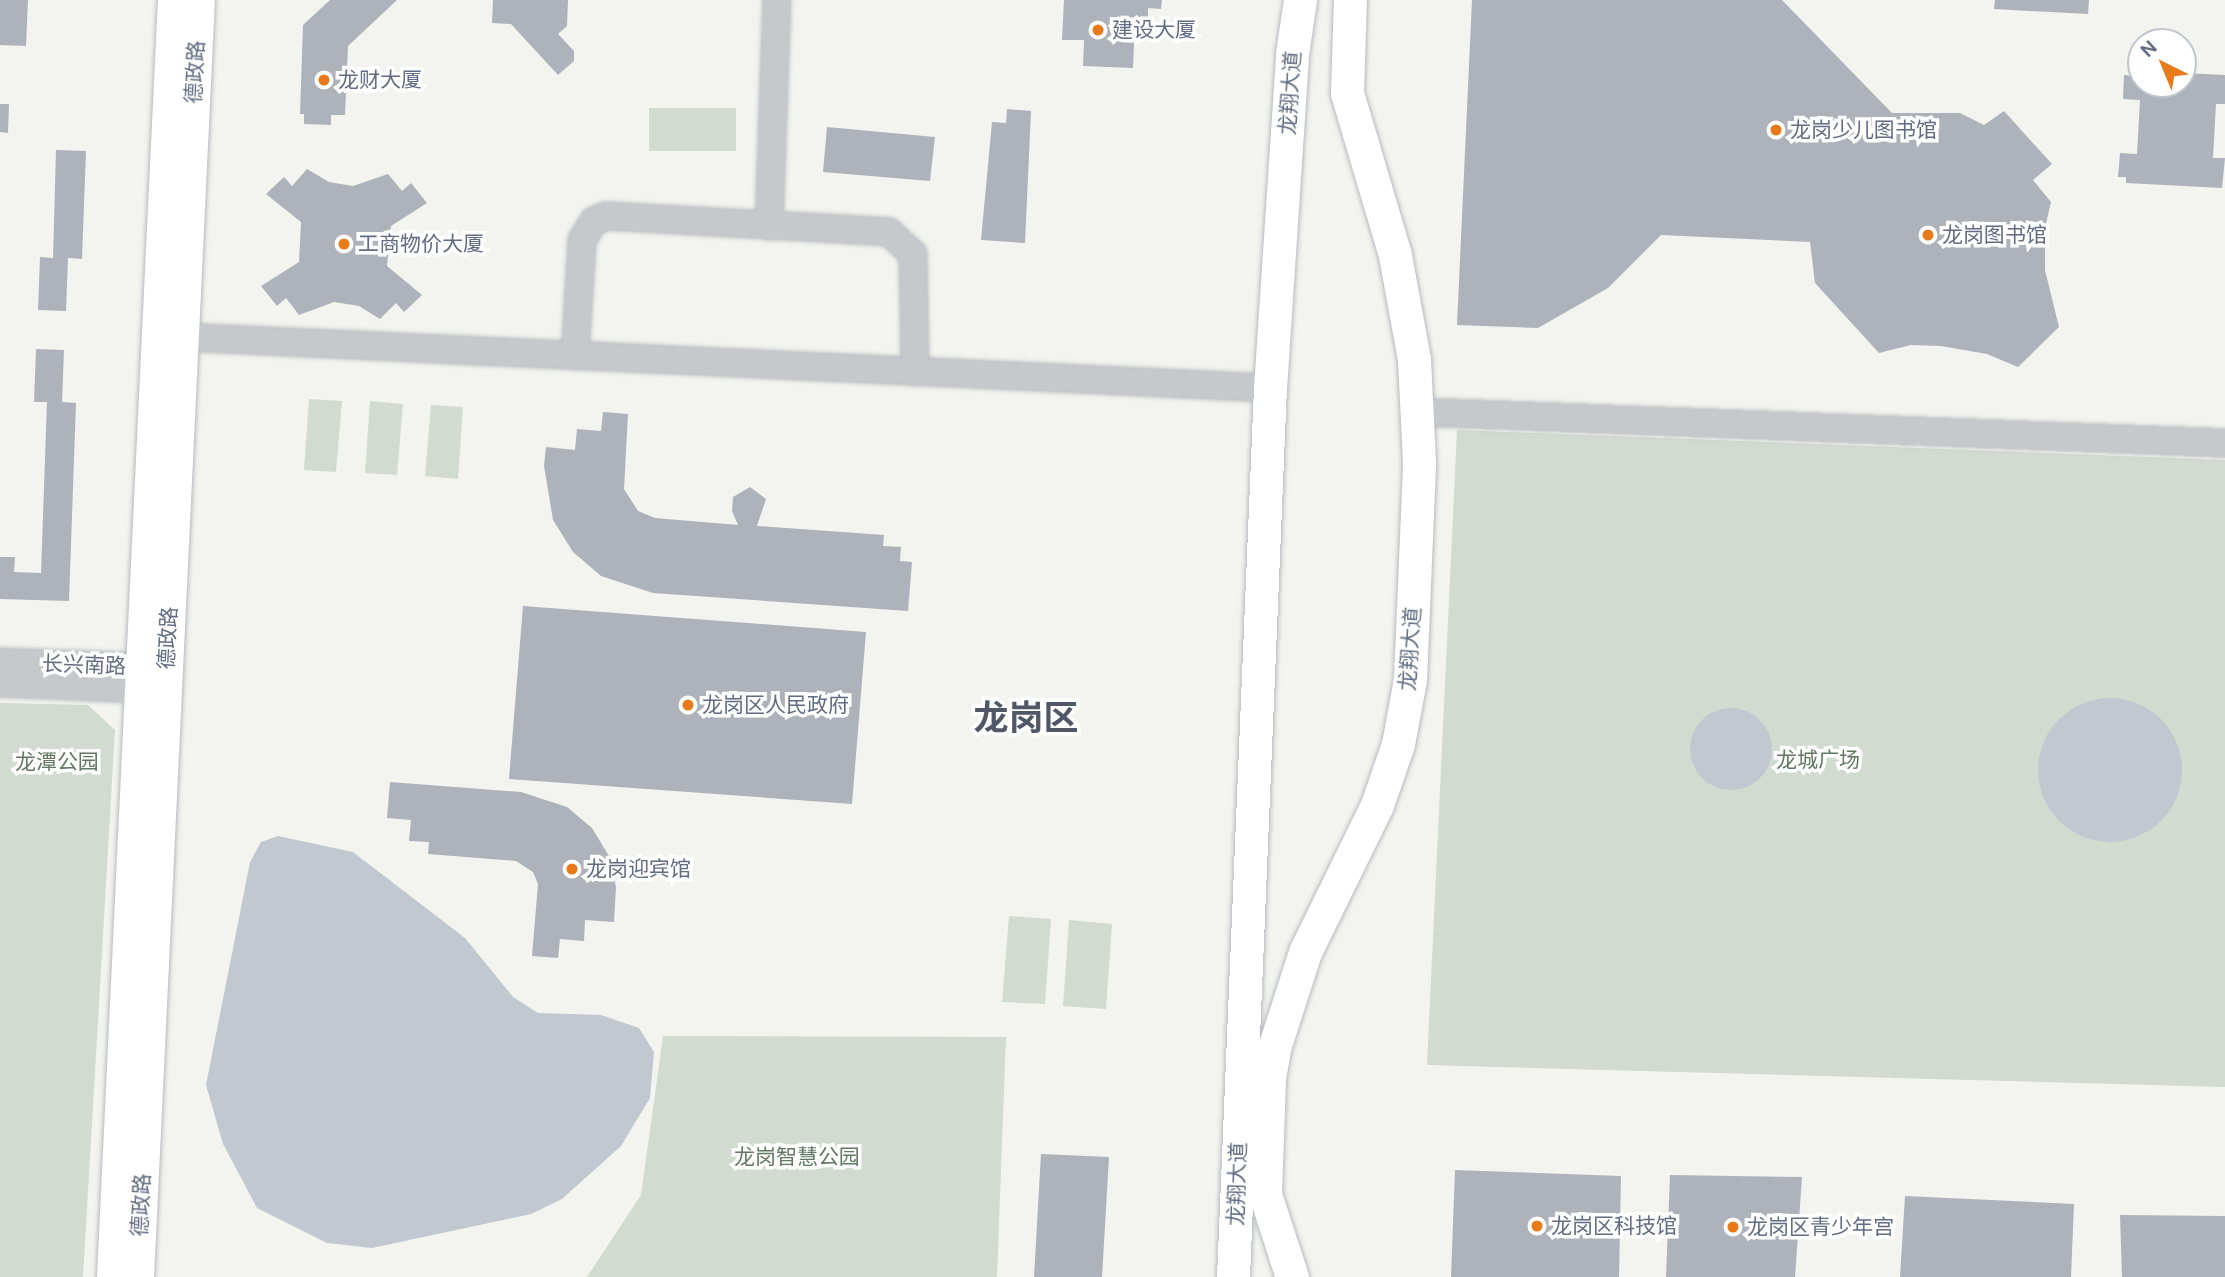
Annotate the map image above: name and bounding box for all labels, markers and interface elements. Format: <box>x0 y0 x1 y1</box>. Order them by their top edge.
place label: 建设大厦 <box>1112 17 1196 43</box>
marker: 建设大厦 <box>1090 22 1106 38</box>
north arrow <box>2127 28 2197 98</box>
text: N <box>2135 35 2162 63</box>
street label: 德政路 <box>181 40 209 104</box>
street label: 龙翔大道 <box>1275 50 1305 136</box>
place label: 龙财大厦 <box>338 67 422 93</box>
marker: 龙财大厦 <box>316 72 332 88</box>
place label: 龙岗少儿图书馆 <box>1790 117 1937 143</box>
marker: 龙岗少儿图书馆 <box>1768 122 1784 138</box>
place label: 龙岗图书馆 <box>1942 222 2047 248</box>
marker: 龙岗图书馆 <box>1920 227 1936 243</box>
place label: 工商物价大厦 <box>358 231 484 257</box>
marker: 工商物价大厦 <box>336 236 352 252</box>
street label: 德政路 <box>154 606 182 670</box>
street label: 龙翔大道 <box>1395 606 1425 692</box>
street label: 长兴南路 <box>42 651 126 679</box>
place label: 龙岗区人民政府 <box>702 692 849 718</box>
marker: 龙岗区人民政府 <box>680 697 696 713</box>
district label: 龙岗区 <box>974 697 1078 739</box>
park label: 龙城广场 <box>1776 747 1860 773</box>
park label: 龙潭公园 <box>15 749 99 775</box>
place label: 龙岗迎宾馆 <box>586 856 691 882</box>
marker: 龙岗迎宾馆 <box>564 861 580 877</box>
street label: 龙翔大道 <box>1223 1142 1251 1226</box>
park label: 龙岗智慧公园 <box>734 1144 860 1170</box>
street label: 德政路 <box>127 1173 155 1237</box>
place label: 龙岗区科技馆 <box>1551 1213 1677 1239</box>
place label: 龙岗区青少年宫 <box>1747 1214 1894 1240</box>
marker: 龙岗区科技馆 <box>1529 1218 1545 1234</box>
marker: 龙岗区青少年宫 <box>1725 1219 1741 1235</box>

